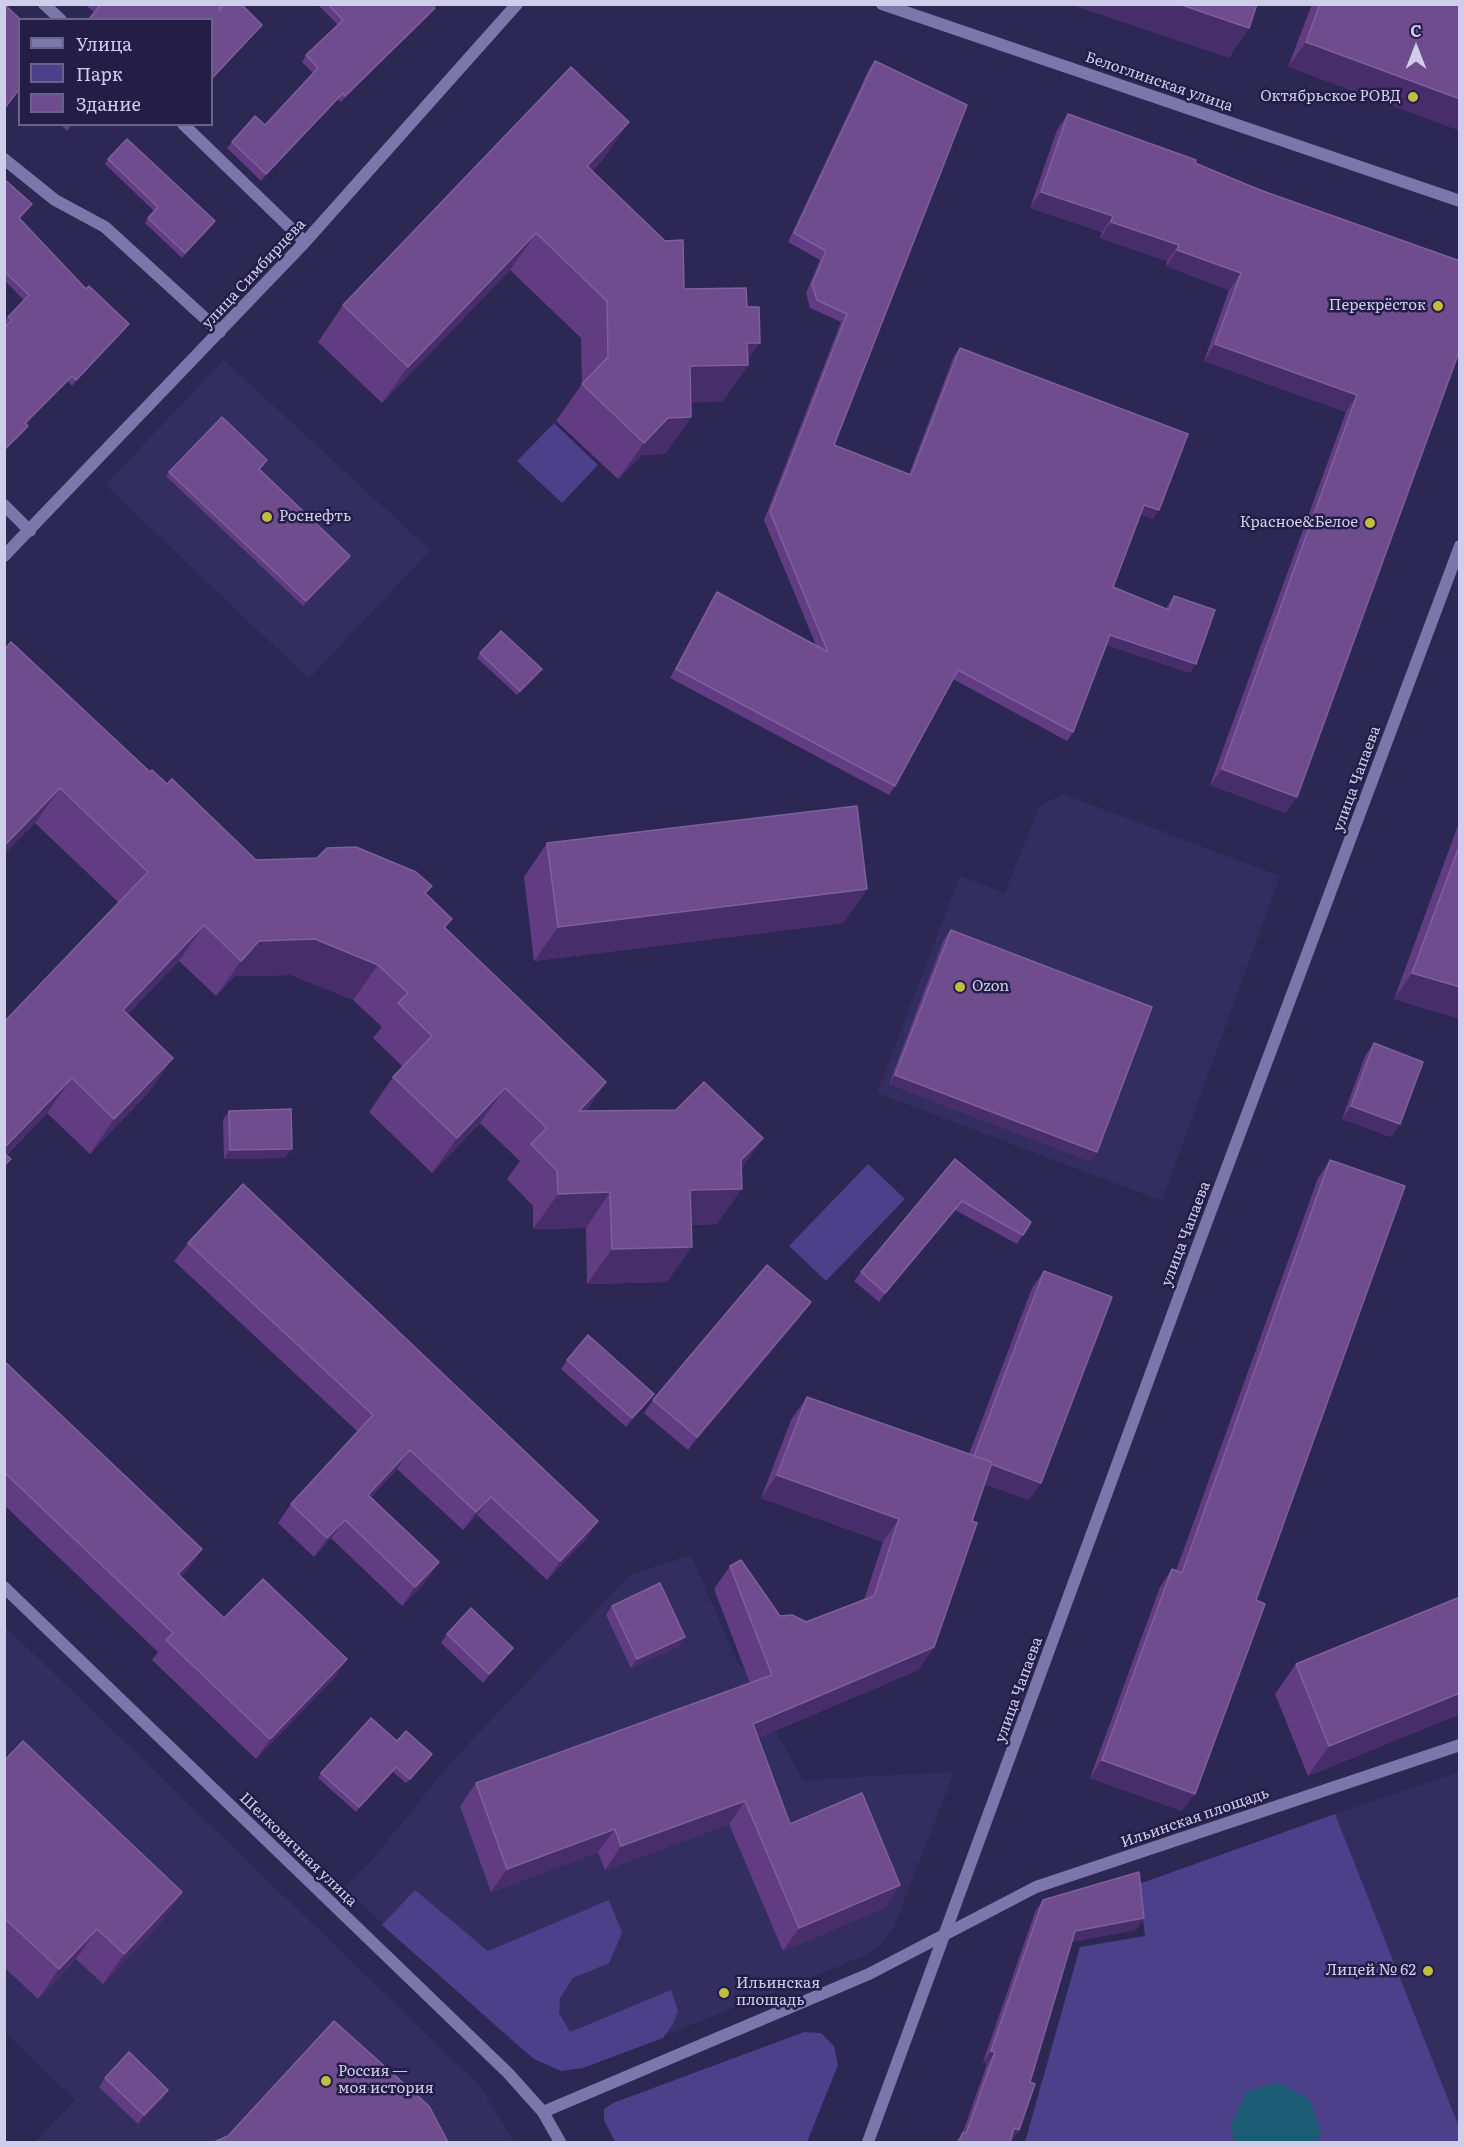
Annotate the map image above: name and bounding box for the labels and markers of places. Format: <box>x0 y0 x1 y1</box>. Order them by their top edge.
place label: Октябрьское РОВД <box>1260 88 1401 106</box>
marker: Октябрьское РОВД <box>1406 90 1420 104</box>
place label: Перекрёсток <box>1329 297 1426 315</box>
marker: Перекрёсток <box>1431 299 1445 313</box>
place label: Роснефть <box>279 508 351 526</box>
marker: Роснефть <box>260 510 274 524</box>
place label: Красное&Белое <box>1240 514 1358 532</box>
marker: Красное&Белое <box>1363 516 1377 530</box>
place label: Ozon <box>972 978 1009 996</box>
marker: Ozon <box>953 980 967 994</box>
place label: Лицей № 62 <box>1326 1962 1416 1980</box>
marker: Лицей № 62 <box>1421 1964 1435 1978</box>
place label: Ильинская площадь <box>736 1975 820 2010</box>
marker: Ильинская площадь <box>717 1986 731 2000</box>
place label: Россия — моя история <box>338 2063 434 2098</box>
marker: Россия — моя история <box>319 2074 333 2088</box>

